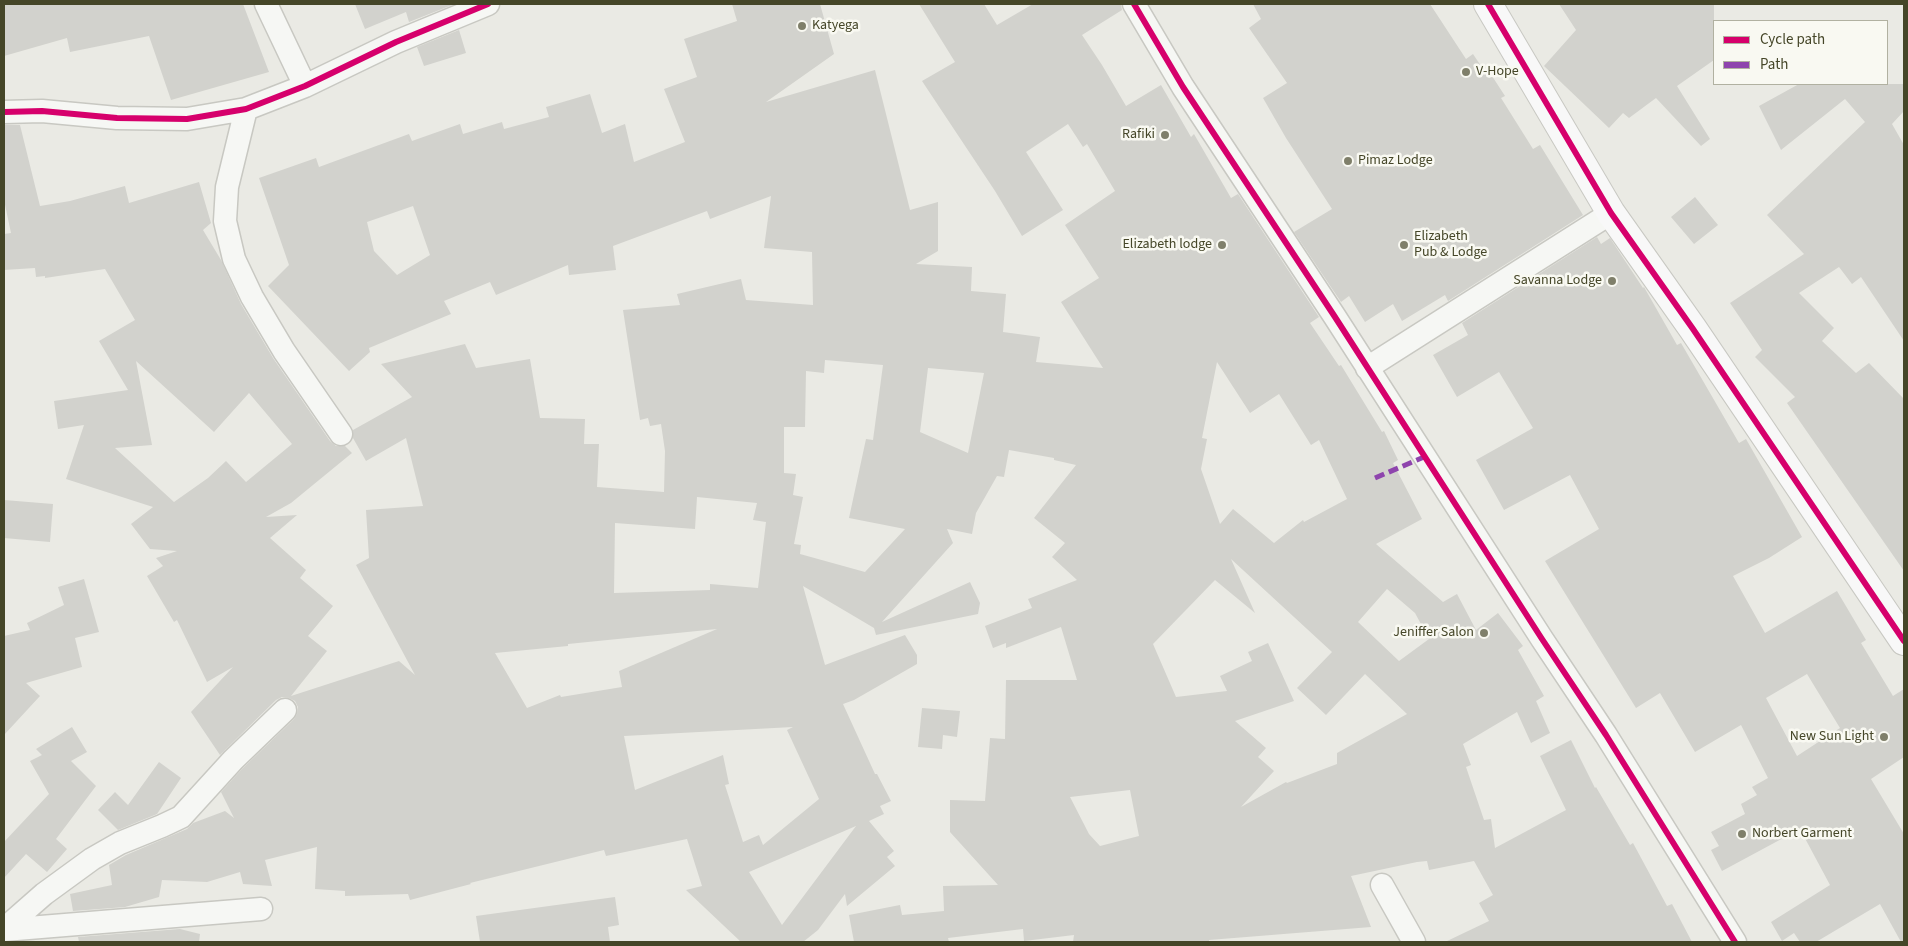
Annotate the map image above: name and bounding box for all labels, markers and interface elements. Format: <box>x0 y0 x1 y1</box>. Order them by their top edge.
place label: Katyega <box>812 18 859 34</box>
marker: Katyega <box>796 20 808 32</box>
legend <box>1713 20 1888 85</box>
text: Cycle path <box>1760 29 1825 50</box>
text: Path <box>1760 54 1788 75</box>
place label: V-Hope <box>1476 64 1519 80</box>
marker: V-Hope <box>1460 66 1472 78</box>
place label: Rafiki <box>1122 127 1155 143</box>
marker: Rafiki <box>1159 129 1171 141</box>
place label: Pimaz Lodge <box>1358 153 1433 169</box>
marker: Pimaz Lodge <box>1342 155 1354 167</box>
place label: Elizabeth Pub & Lodge <box>1414 229 1487 262</box>
place label: Elizabeth lodge <box>1122 237 1212 253</box>
marker: Elizabeth lodge <box>1216 239 1228 251</box>
marker: Elizabeth Pub & Lodge <box>1398 239 1410 251</box>
place label: Savanna Lodge <box>1513 273 1602 289</box>
marker: Savanna Lodge <box>1606 275 1618 287</box>
place label: Jeniffer Salon <box>1393 625 1474 641</box>
marker: Jeniffer Salon <box>1478 627 1490 639</box>
place label: New Sun Light <box>1790 729 1874 745</box>
marker: New Sun Light <box>1878 731 1890 743</box>
place label: Norbert Garment <box>1752 826 1852 842</box>
marker: Norbert Garment <box>1736 828 1748 840</box>

